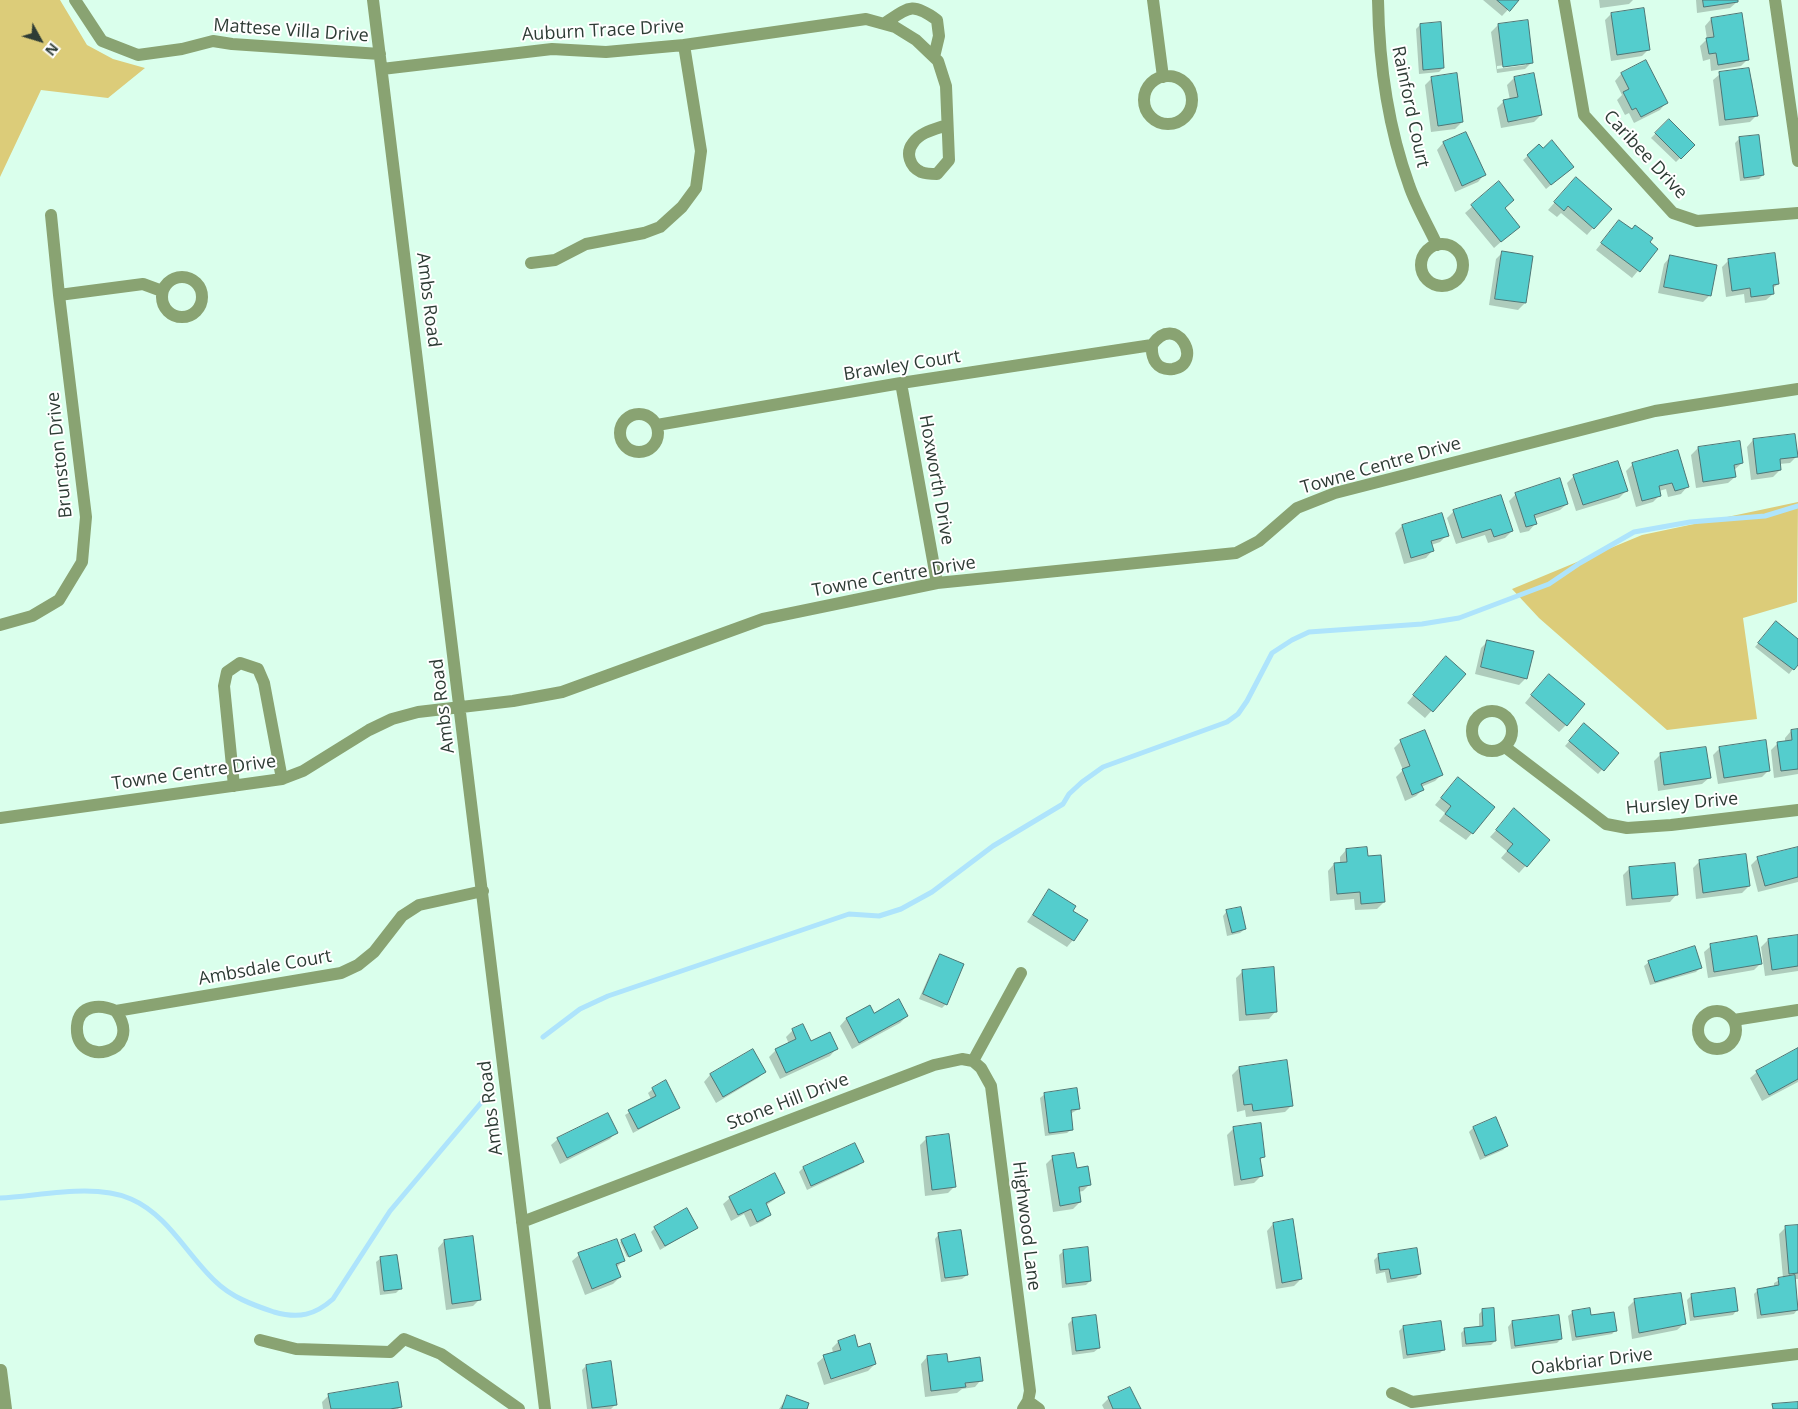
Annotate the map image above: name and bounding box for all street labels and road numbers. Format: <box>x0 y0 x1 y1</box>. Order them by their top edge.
street label: Mattese Villa Drive <box>213 15 369 47</box>
street label: Auburn Trace Drive <box>521 16 685 46</box>
street label: Rainford Court <box>1387 44 1433 170</box>
street label: Caribee Drive <box>1598 106 1692 204</box>
street label: Ambs Road <box>411 251 445 349</box>
street label: Brawley Court <box>842 346 962 386</box>
street label: Brunston Drive <box>43 391 77 519</box>
street label: Hoxworth Drive <box>914 413 958 547</box>
street label: Towne Centre Drive <box>1298 433 1464 499</box>
street label: Towne Centre Drive <box>811 552 977 602</box>
street label: Ambs Road <box>426 657 460 755</box>
street label: Towne Centre Drive <box>110 751 278 795</box>
street label: Hursley Drive <box>1625 788 1739 820</box>
street label: Ambsdale Court <box>197 946 333 990</box>
street label: Ambs Road <box>474 1059 508 1157</box>
street label: Stone Hill Drive <box>724 1069 852 1135</box>
street label: Highwood Lane <box>1007 1160 1045 1292</box>
street label: Oakbriar Drive <box>1530 1344 1654 1380</box>

